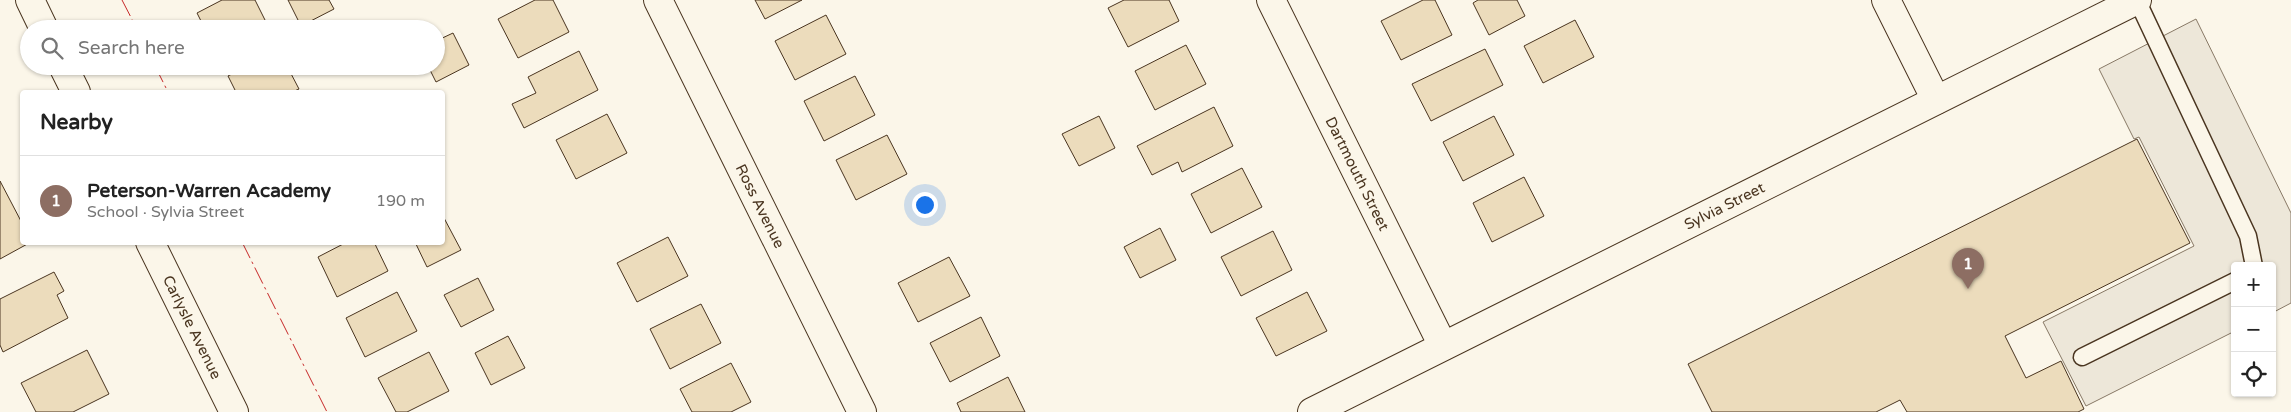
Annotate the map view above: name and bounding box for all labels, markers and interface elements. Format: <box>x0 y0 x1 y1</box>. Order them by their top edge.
search box <box>20 20 445 75</box>
icon: search <box>38 34 66 62</box>
text: Search here <box>78 37 185 59</box>
text: Nearby <box>40 110 113 135</box>
street label: Dartmouth Street <box>1322 114 1393 234</box>
street label: Ross Avenue <box>732 161 789 251</box>
street label: Sylvia Street <box>1681 178 1768 234</box>
text: Peterson-Warren Academy <box>87 180 331 202</box>
text: 1 <box>51 191 61 211</box>
text: 190 m <box>376 191 425 211</box>
your location <box>912 192 938 218</box>
text: School · Sylvia Street <box>87 202 244 222</box>
pin: 1 <box>1952 248 1984 289</box>
map controls <box>2231 262 2276 397</box>
button: + <box>2231 262 2276 307</box>
street label: Carlysle Avenue <box>159 272 225 382</box>
button: − <box>2231 307 2276 352</box>
button: locate <box>2231 352 2276 397</box>

